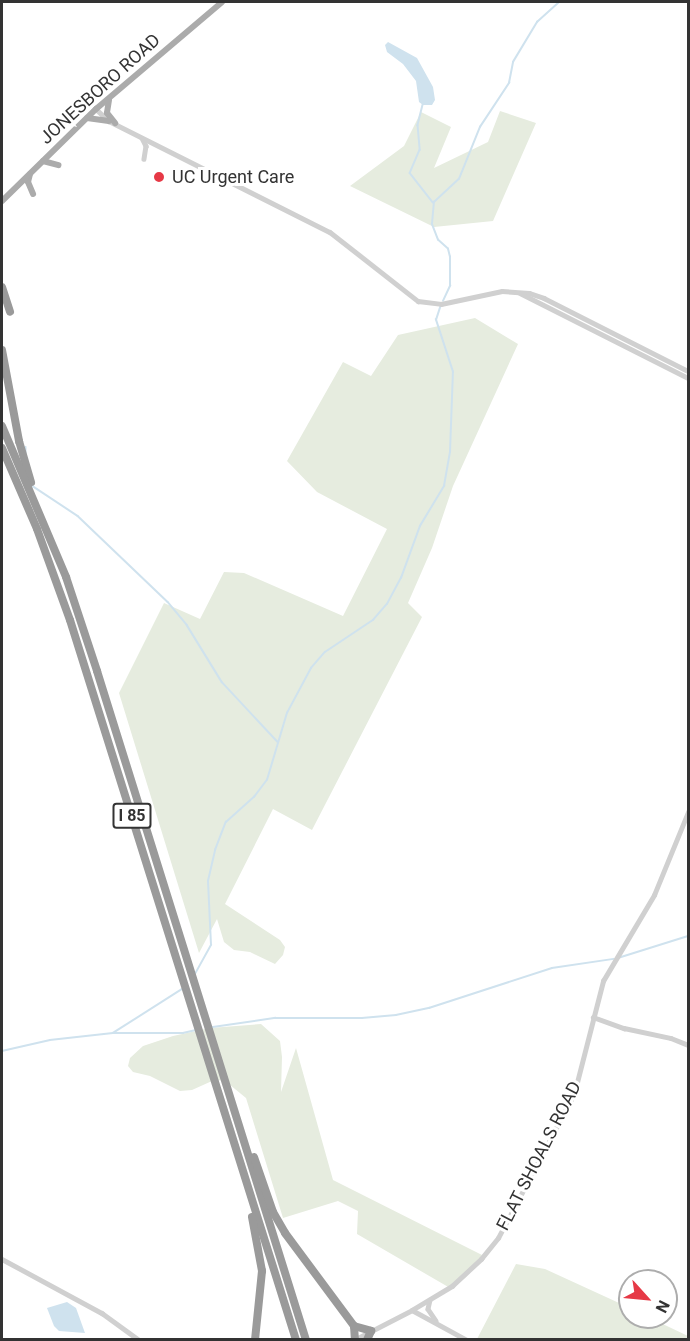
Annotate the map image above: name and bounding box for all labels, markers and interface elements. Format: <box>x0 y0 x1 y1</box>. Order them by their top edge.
street label: JONESBORO ROAD <box>35 29 165 149</box>
place label: UC Urgent Care <box>172 166 294 188</box>
marker: UC Urgent Care <box>150 168 168 186</box>
road number: I 85 <box>111 803 153 829</box>
street label: FLAT SHOALS ROAD <box>492 1078 586 1234</box>
north arrow <box>618 1269 678 1329</box>
text: N <box>652 1297 674 1316</box>

